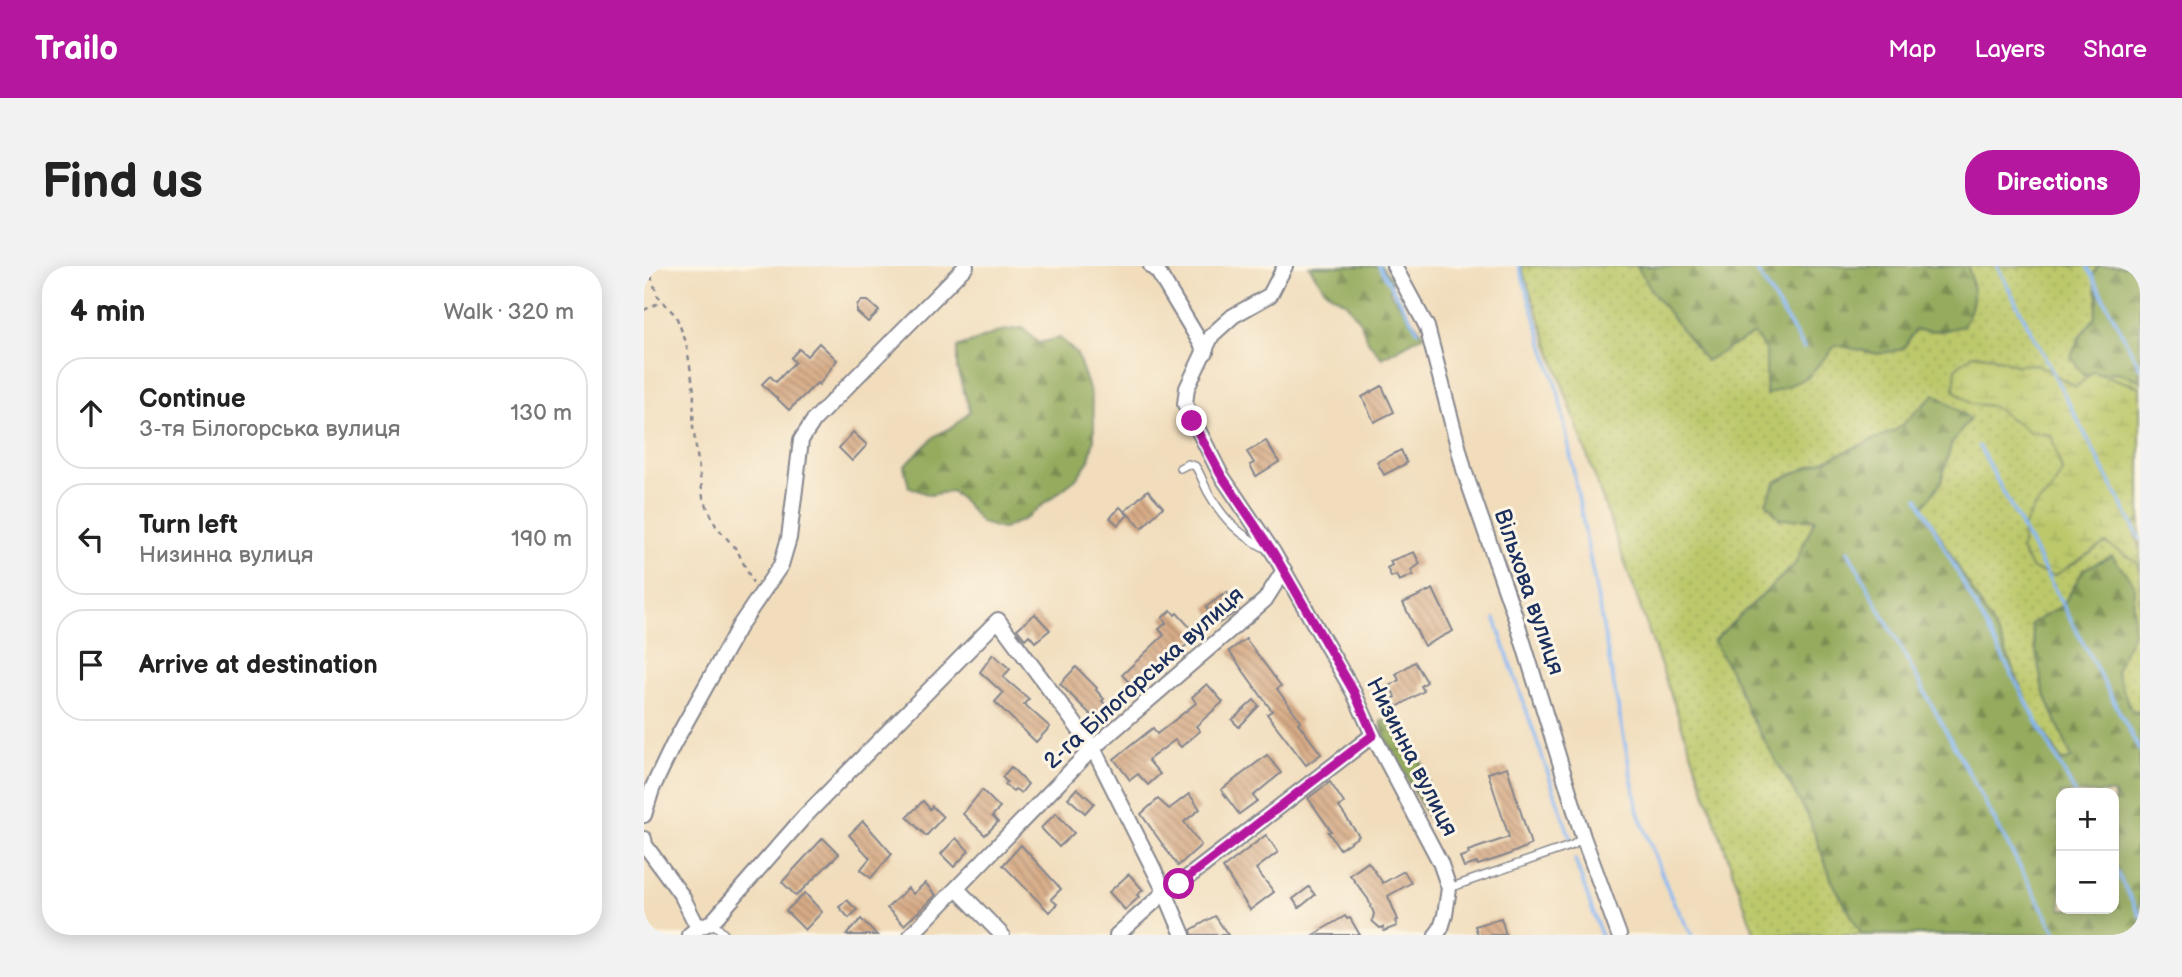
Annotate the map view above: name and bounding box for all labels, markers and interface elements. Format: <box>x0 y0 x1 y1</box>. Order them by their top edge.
text: Trailo <box>35 29 118 69</box>
text: Map <box>1888 35 1936 64</box>
text: Layers <box>1974 35 2045 64</box>
text: Share <box>2083 35 2147 64</box>
button: Directions <box>1965 150 2140 215</box>
text: Find us <box>42 153 203 212</box>
text: 4 min <box>70 294 145 330</box>
text: Walk · 320 m <box>443 298 574 326</box>
text: Continue <box>139 384 246 415</box>
icon: ahead <box>72 394 110 432</box>
text: 130 m <box>510 399 572 427</box>
route end <box>1176 405 1207 436</box>
text: 3-тя Білогорська вулиця <box>139 415 400 443</box>
street label: Вільхова вулиця <box>1488 505 1570 679</box>
text: Turn left <box>139 510 238 541</box>
icon: left <box>72 520 110 558</box>
text: 190 m <box>511 525 572 553</box>
text: Низинна вулиця <box>139 541 313 569</box>
street label: 2-га Білогорська вулиця <box>1038 581 1250 775</box>
icon: arrive <box>72 646 110 684</box>
text: Arrive at destination <box>139 650 378 681</box>
street label: Низинна вулиця <box>1360 673 1464 841</box>
map controls <box>2056 788 2119 914</box>
button: + <box>2056 788 2119 851</box>
button: − <box>2056 851 2119 914</box>
route start <box>1163 868 1194 899</box>

